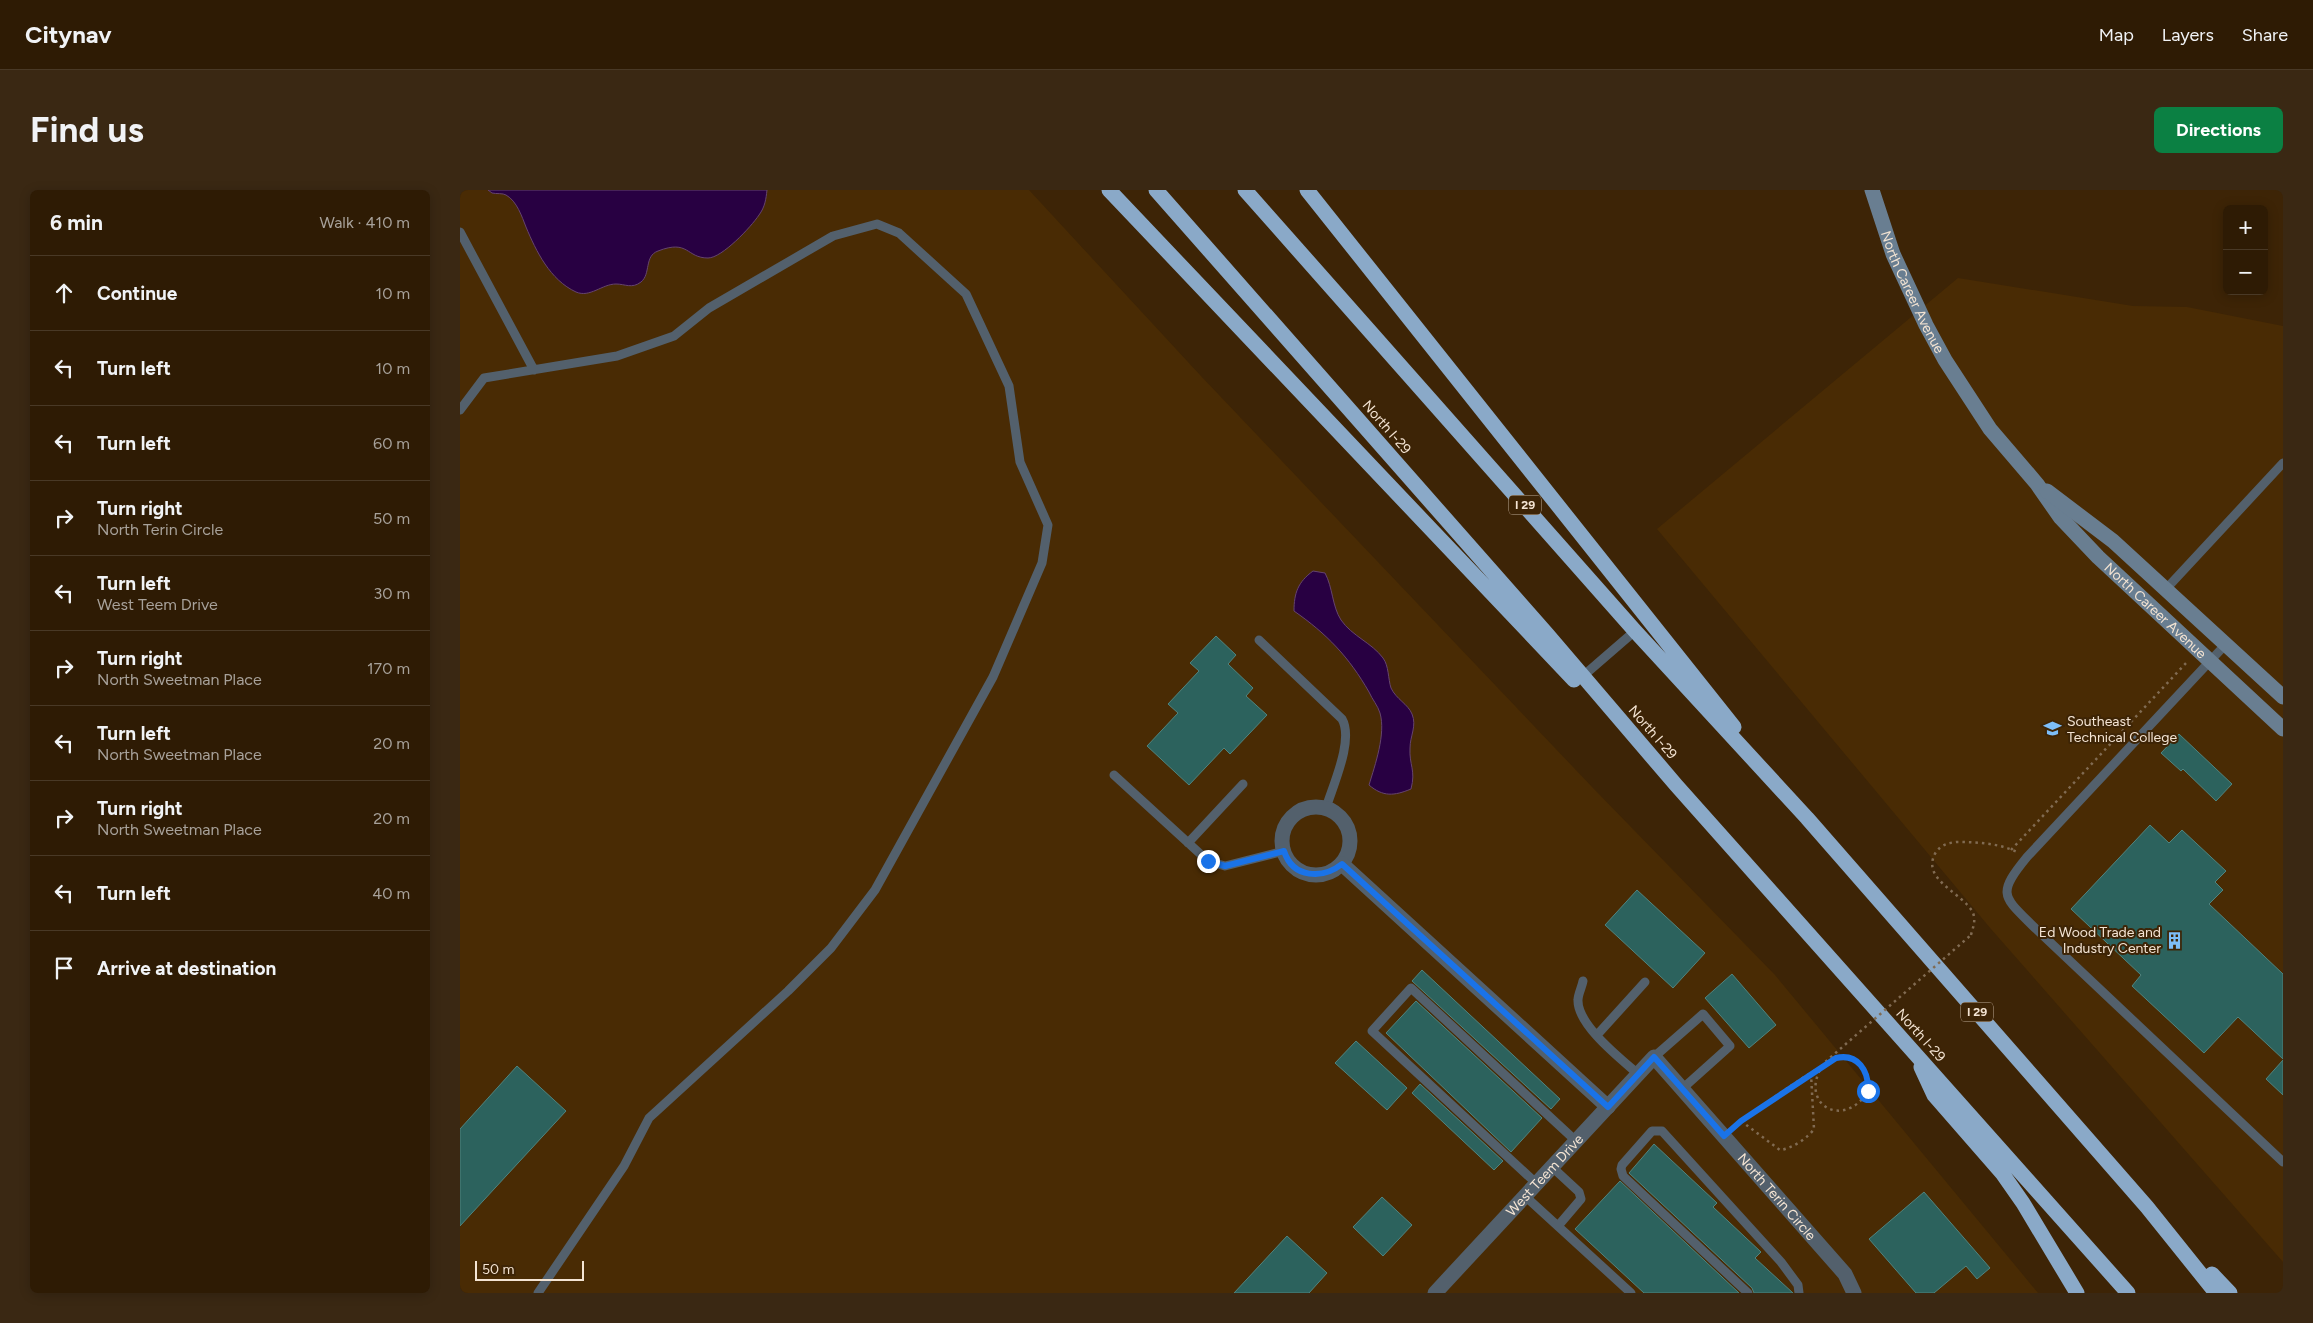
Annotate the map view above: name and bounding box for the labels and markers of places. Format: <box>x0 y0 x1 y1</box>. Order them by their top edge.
place label: Southeast Technical College <box>2067 713 2177 746</box>
school or university icon: Southeast Technical College <box>2043 719 2063 739</box>
place label: Ed Wood Trade and Industry Center <box>2039 924 2161 957</box>
building icon: Ed Wood Trade and Industry Center <box>2165 930 2185 950</box>

